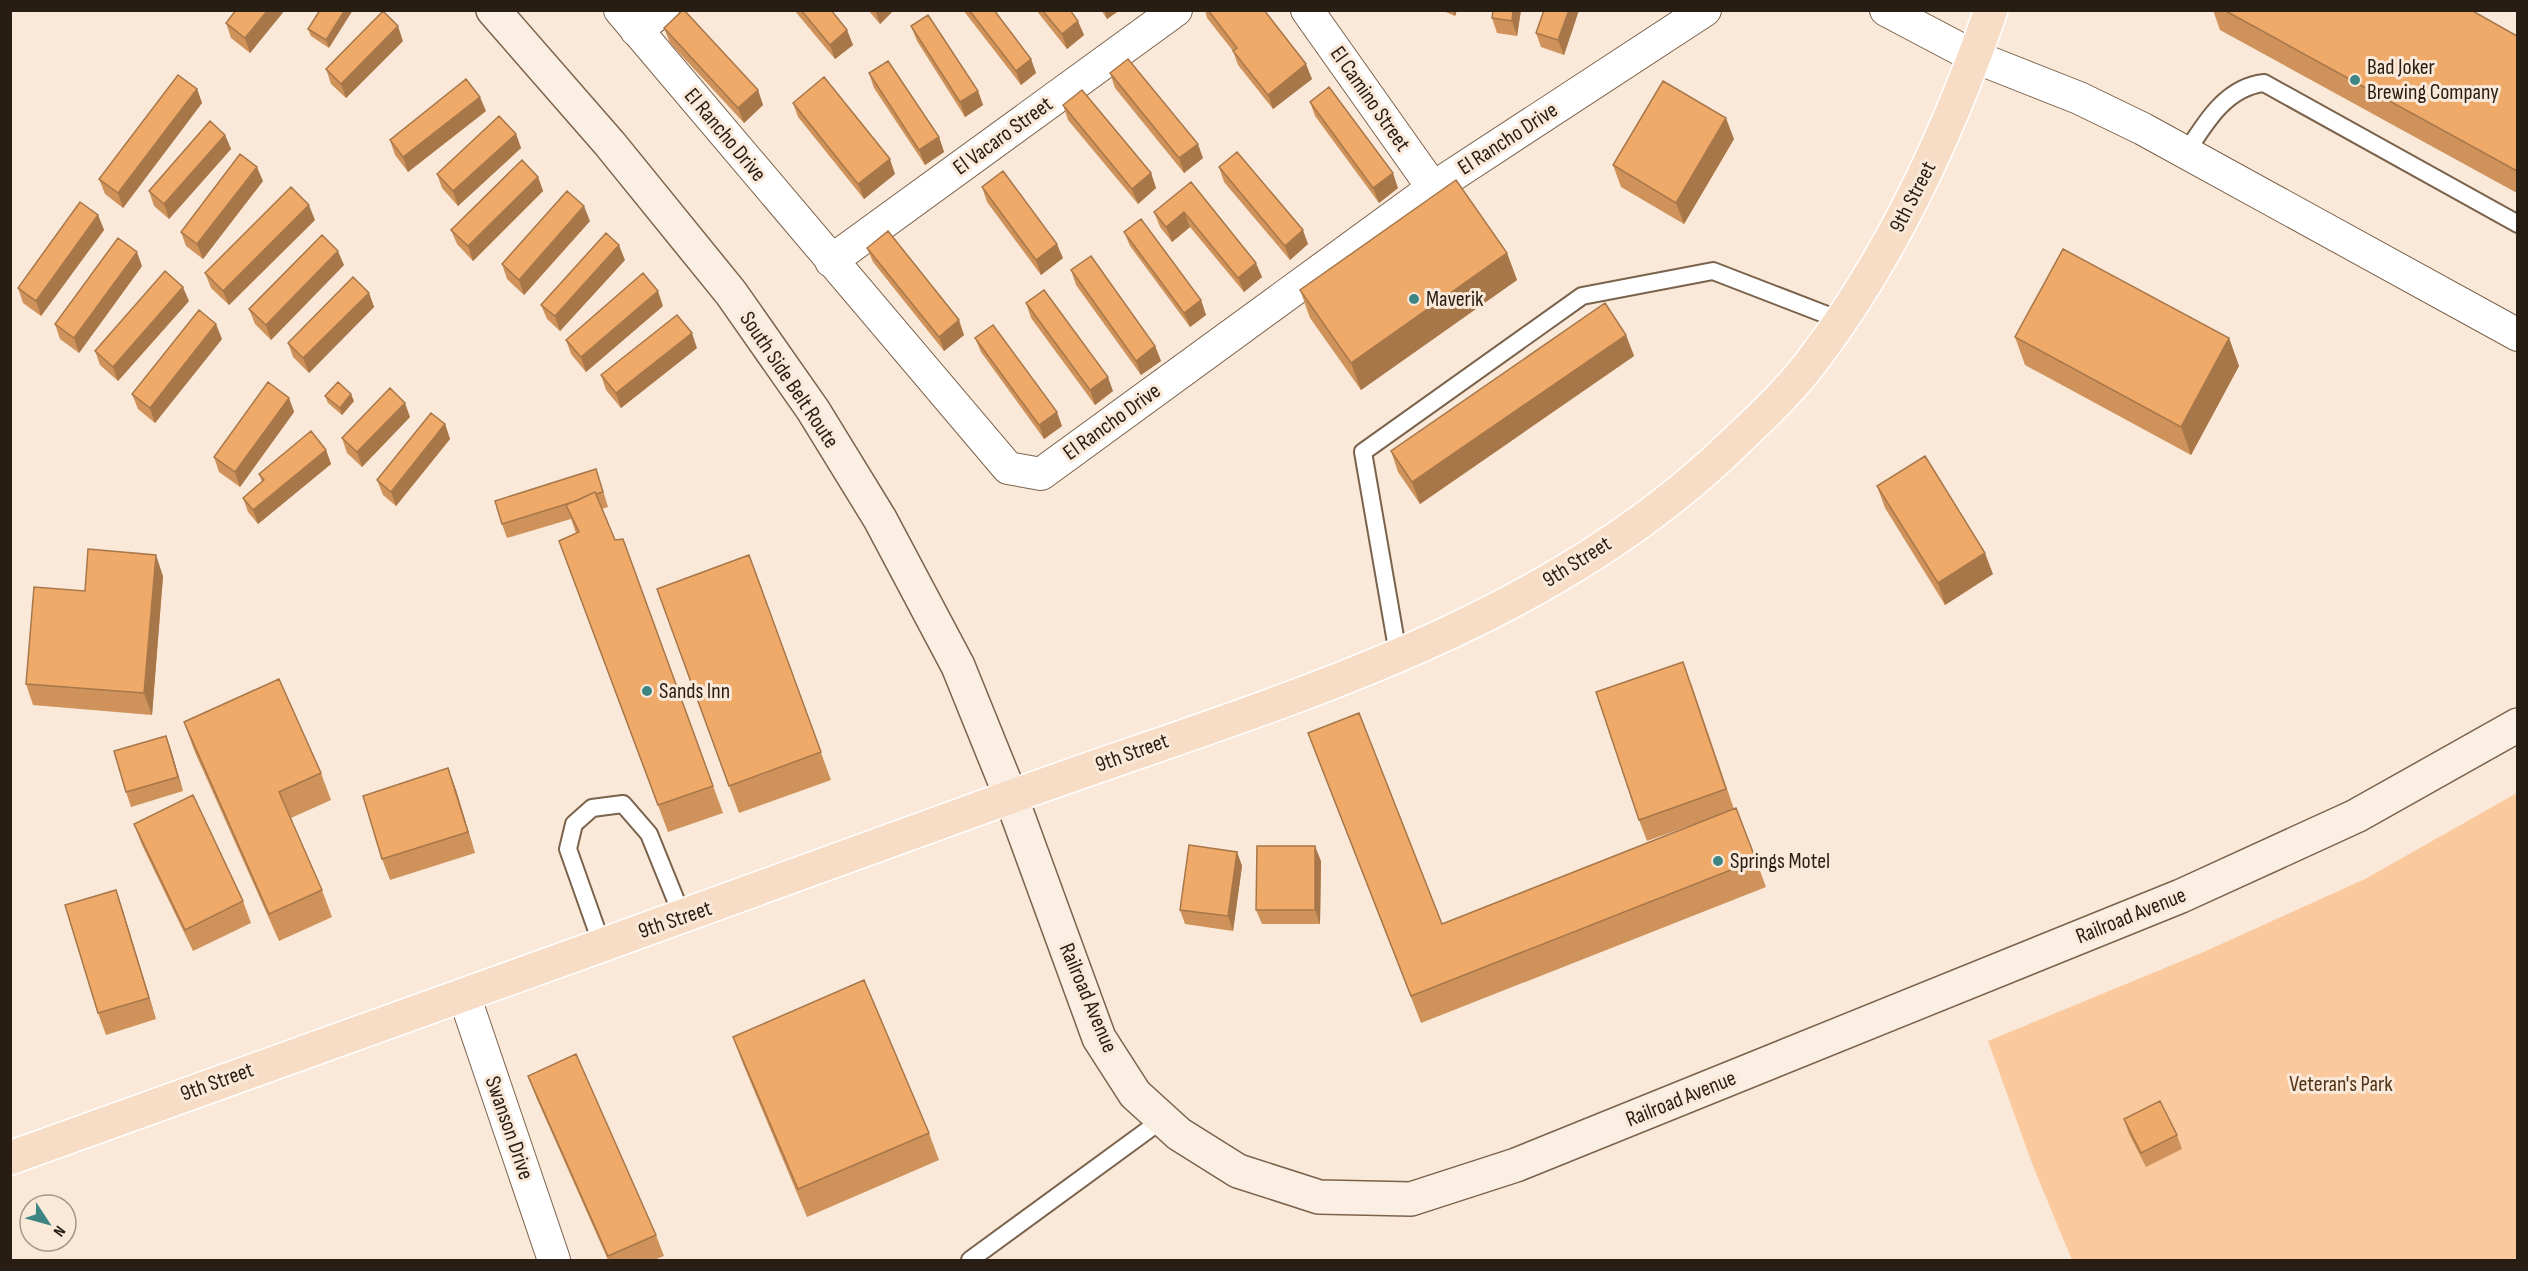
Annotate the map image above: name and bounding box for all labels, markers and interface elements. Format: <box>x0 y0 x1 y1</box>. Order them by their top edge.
street label: El Camino Street <box>1324 41 1416 157</box>
place label: Bad Joker Brewing Company <box>2367 54 2499 106</box>
marker: Bad Joker Brewing Company <box>2348 73 2362 87</box>
street label: El Rancho Drive <box>678 83 772 187</box>
street label: El Vacaro Street <box>948 91 1058 181</box>
street label: El Rancho Drive <box>1453 97 1563 181</box>
street label: 9th Street <box>1884 157 1942 237</box>
place label: Maverik <box>1426 286 1484 313</box>
marker: Maverik <box>1407 292 1421 306</box>
street label: South Side Belt Route <box>733 307 845 453</box>
street label: El Rancho Drive <box>1058 378 1166 466</box>
street label: 9th Street <box>1538 530 1617 594</box>
place label: Sands Inn <box>659 678 730 705</box>
marker: Sands Inn <box>640 684 654 698</box>
street label: 9th Street <box>1092 727 1173 779</box>
place label: Springs Motel <box>1730 848 1830 875</box>
marker: Springs Motel <box>1711 854 1725 868</box>
street label: Railroad Avenue <box>2072 882 2190 950</box>
street label: 9th Street <box>635 895 716 945</box>
street label: Railroad Avenue <box>1053 939 1123 1057</box>
street label: 9th Street <box>177 1056 258 1108</box>
street label: Railroad Avenue <box>1622 1065 1740 1133</box>
park label: Veteran's Park <box>2289 1071 2393 1098</box>
street label: Swanson Drive <box>479 1073 539 1183</box>
north arrow <box>18 1193 78 1253</box>
text: N <box>49 1222 69 1240</box>

